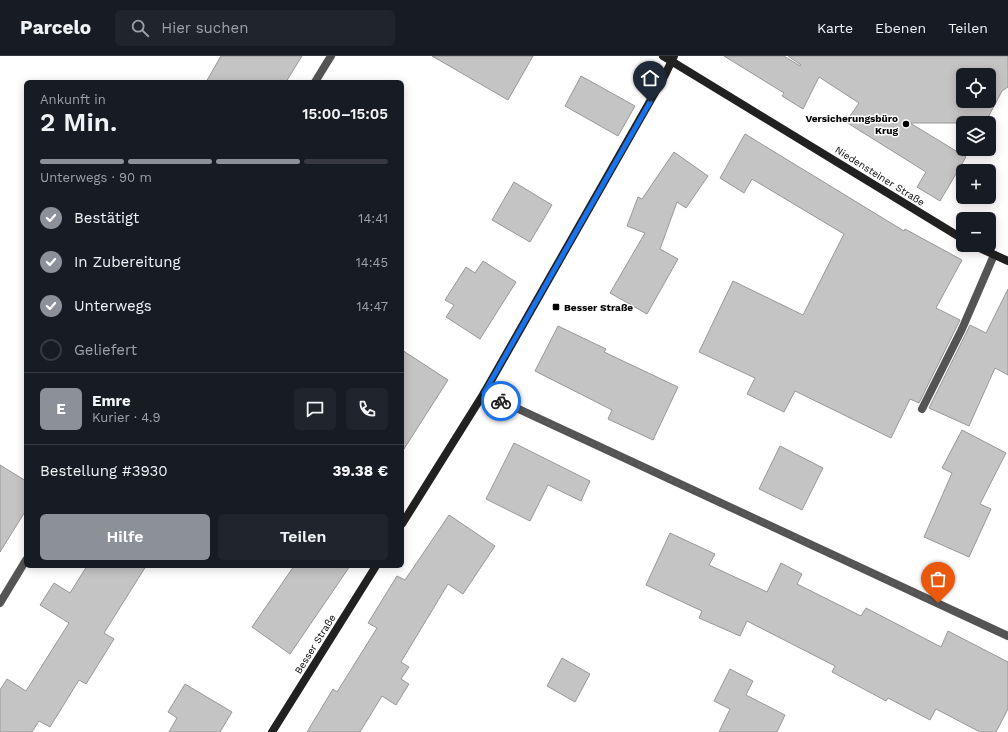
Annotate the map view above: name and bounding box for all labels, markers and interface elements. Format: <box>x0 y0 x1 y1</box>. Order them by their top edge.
search box <box>115 10 395 46</box>
text: Parcelo <box>20 16 91 39</box>
icon: search <box>129 17 151 39</box>
text: Hier suchen <box>161 19 248 37</box>
text: Karte <box>817 20 853 36</box>
text: Ebenen <box>875 20 926 36</box>
text: Teilen <box>948 20 988 36</box>
pin <box>633 61 667 102</box>
icon: home <box>639 67 661 89</box>
map controls <box>956 68 996 252</box>
button: locate <box>956 68 996 108</box>
text: Ankunft in <box>40 92 106 107</box>
text: 15:00–15:05 <box>302 105 388 123</box>
text: 2 Min. <box>40 107 117 137</box>
place label: Versicherungsbüro Krug <box>806 113 898 136</box>
button: layers <box>956 116 996 156</box>
marker: Versicherungsbüro Krug <box>901 119 911 129</box>
street label: Niedensteiner Straße <box>833 144 927 208</box>
button: + <box>956 164 996 204</box>
text: Unterwegs · 90 m <box>40 170 152 185</box>
icon: check <box>40 207 62 229</box>
text: Bestätigt <box>74 209 139 227</box>
text: 14:41 <box>358 211 388 226</box>
button: − <box>956 212 996 252</box>
icon: check <box>40 251 62 273</box>
text: In Zubereitung <box>74 253 181 271</box>
text: 14:45 <box>356 255 388 270</box>
icon: check <box>40 295 62 317</box>
text: Unterwegs <box>74 297 152 315</box>
text: 14:47 <box>357 299 388 314</box>
marker: Besser Straße <box>551 302 561 312</box>
place label: Besser Straße <box>564 302 633 313</box>
text: Geliefert <box>74 341 137 359</box>
courier <box>481 381 521 421</box>
button: chat <box>294 388 336 430</box>
button: phone <box>346 388 388 430</box>
icon: bike <box>490 390 512 412</box>
text: Emre <box>92 392 131 410</box>
text: E <box>56 400 66 418</box>
text: Kurier · 4.9 <box>92 410 161 425</box>
text: Bestellung #3930 <box>40 462 167 480</box>
text: 39.38 € <box>332 462 388 480</box>
button: Hilfe <box>40 514 210 560</box>
button: Teilen <box>218 514 388 560</box>
pin <box>921 562 955 603</box>
icon: bag <box>927 568 949 590</box>
street label: Besser Straße <box>292 612 338 676</box>

